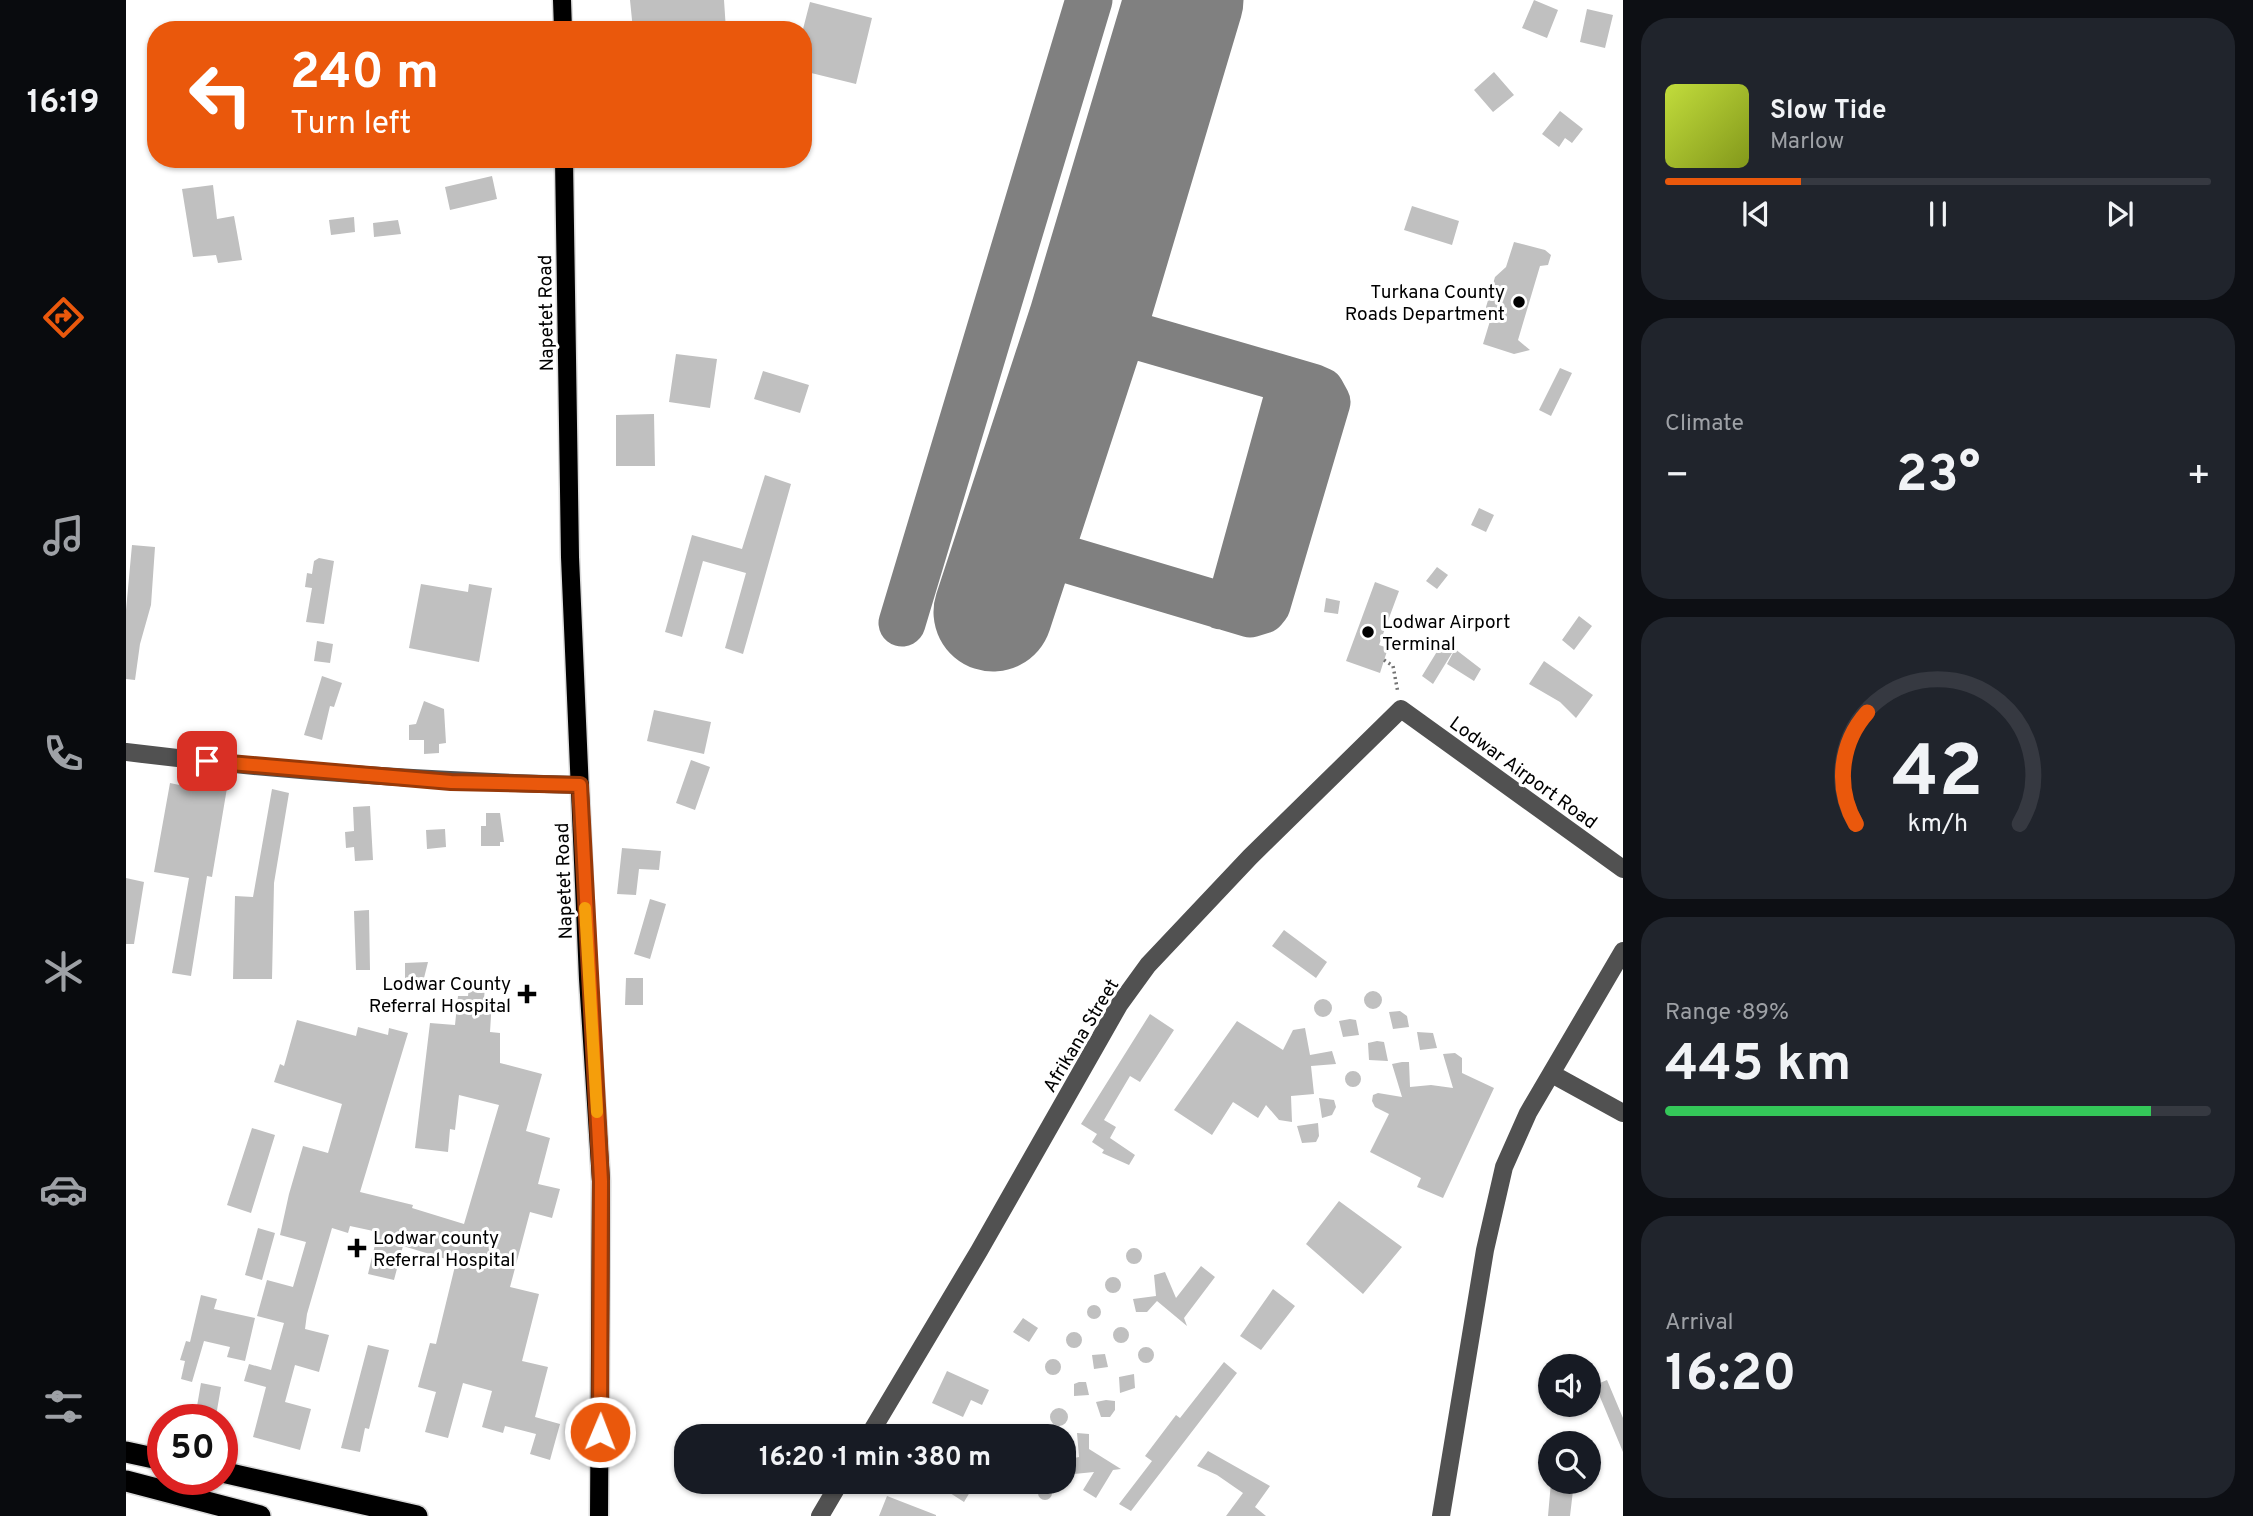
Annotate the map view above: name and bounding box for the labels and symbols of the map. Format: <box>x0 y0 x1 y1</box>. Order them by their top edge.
street label: Napetet Road <box>534 254 560 372</box>
place label: Turkana County Roads Department <box>1345 281 1505 327</box>
marker: Turkana County Roads Department <box>1511 294 1527 310</box>
place label: Lodwar Airport Terminal <box>1382 611 1510 657</box>
marker: Lodwar Airport Terminal <box>1360 624 1376 640</box>
street label: Lodwar Airport Road <box>1444 712 1601 835</box>
pin <box>177 731 237 791</box>
street label: Napetet Road <box>551 822 579 940</box>
place label: Lodwar County Referral Hospital <box>369 973 511 1019</box>
street label: Afrikana Street <box>1038 975 1125 1097</box>
marker: Lodwar County Referral Hospital <box>517 984 537 1004</box>
place label: Lodwar county Referral Hospital <box>373 1227 515 1273</box>
marker: Lodwar county Referral Hospital <box>347 1238 367 1258</box>
position arrow <box>563 1395 637 1469</box>
speed limit sign: 50 <box>147 1404 238 1495</box>

